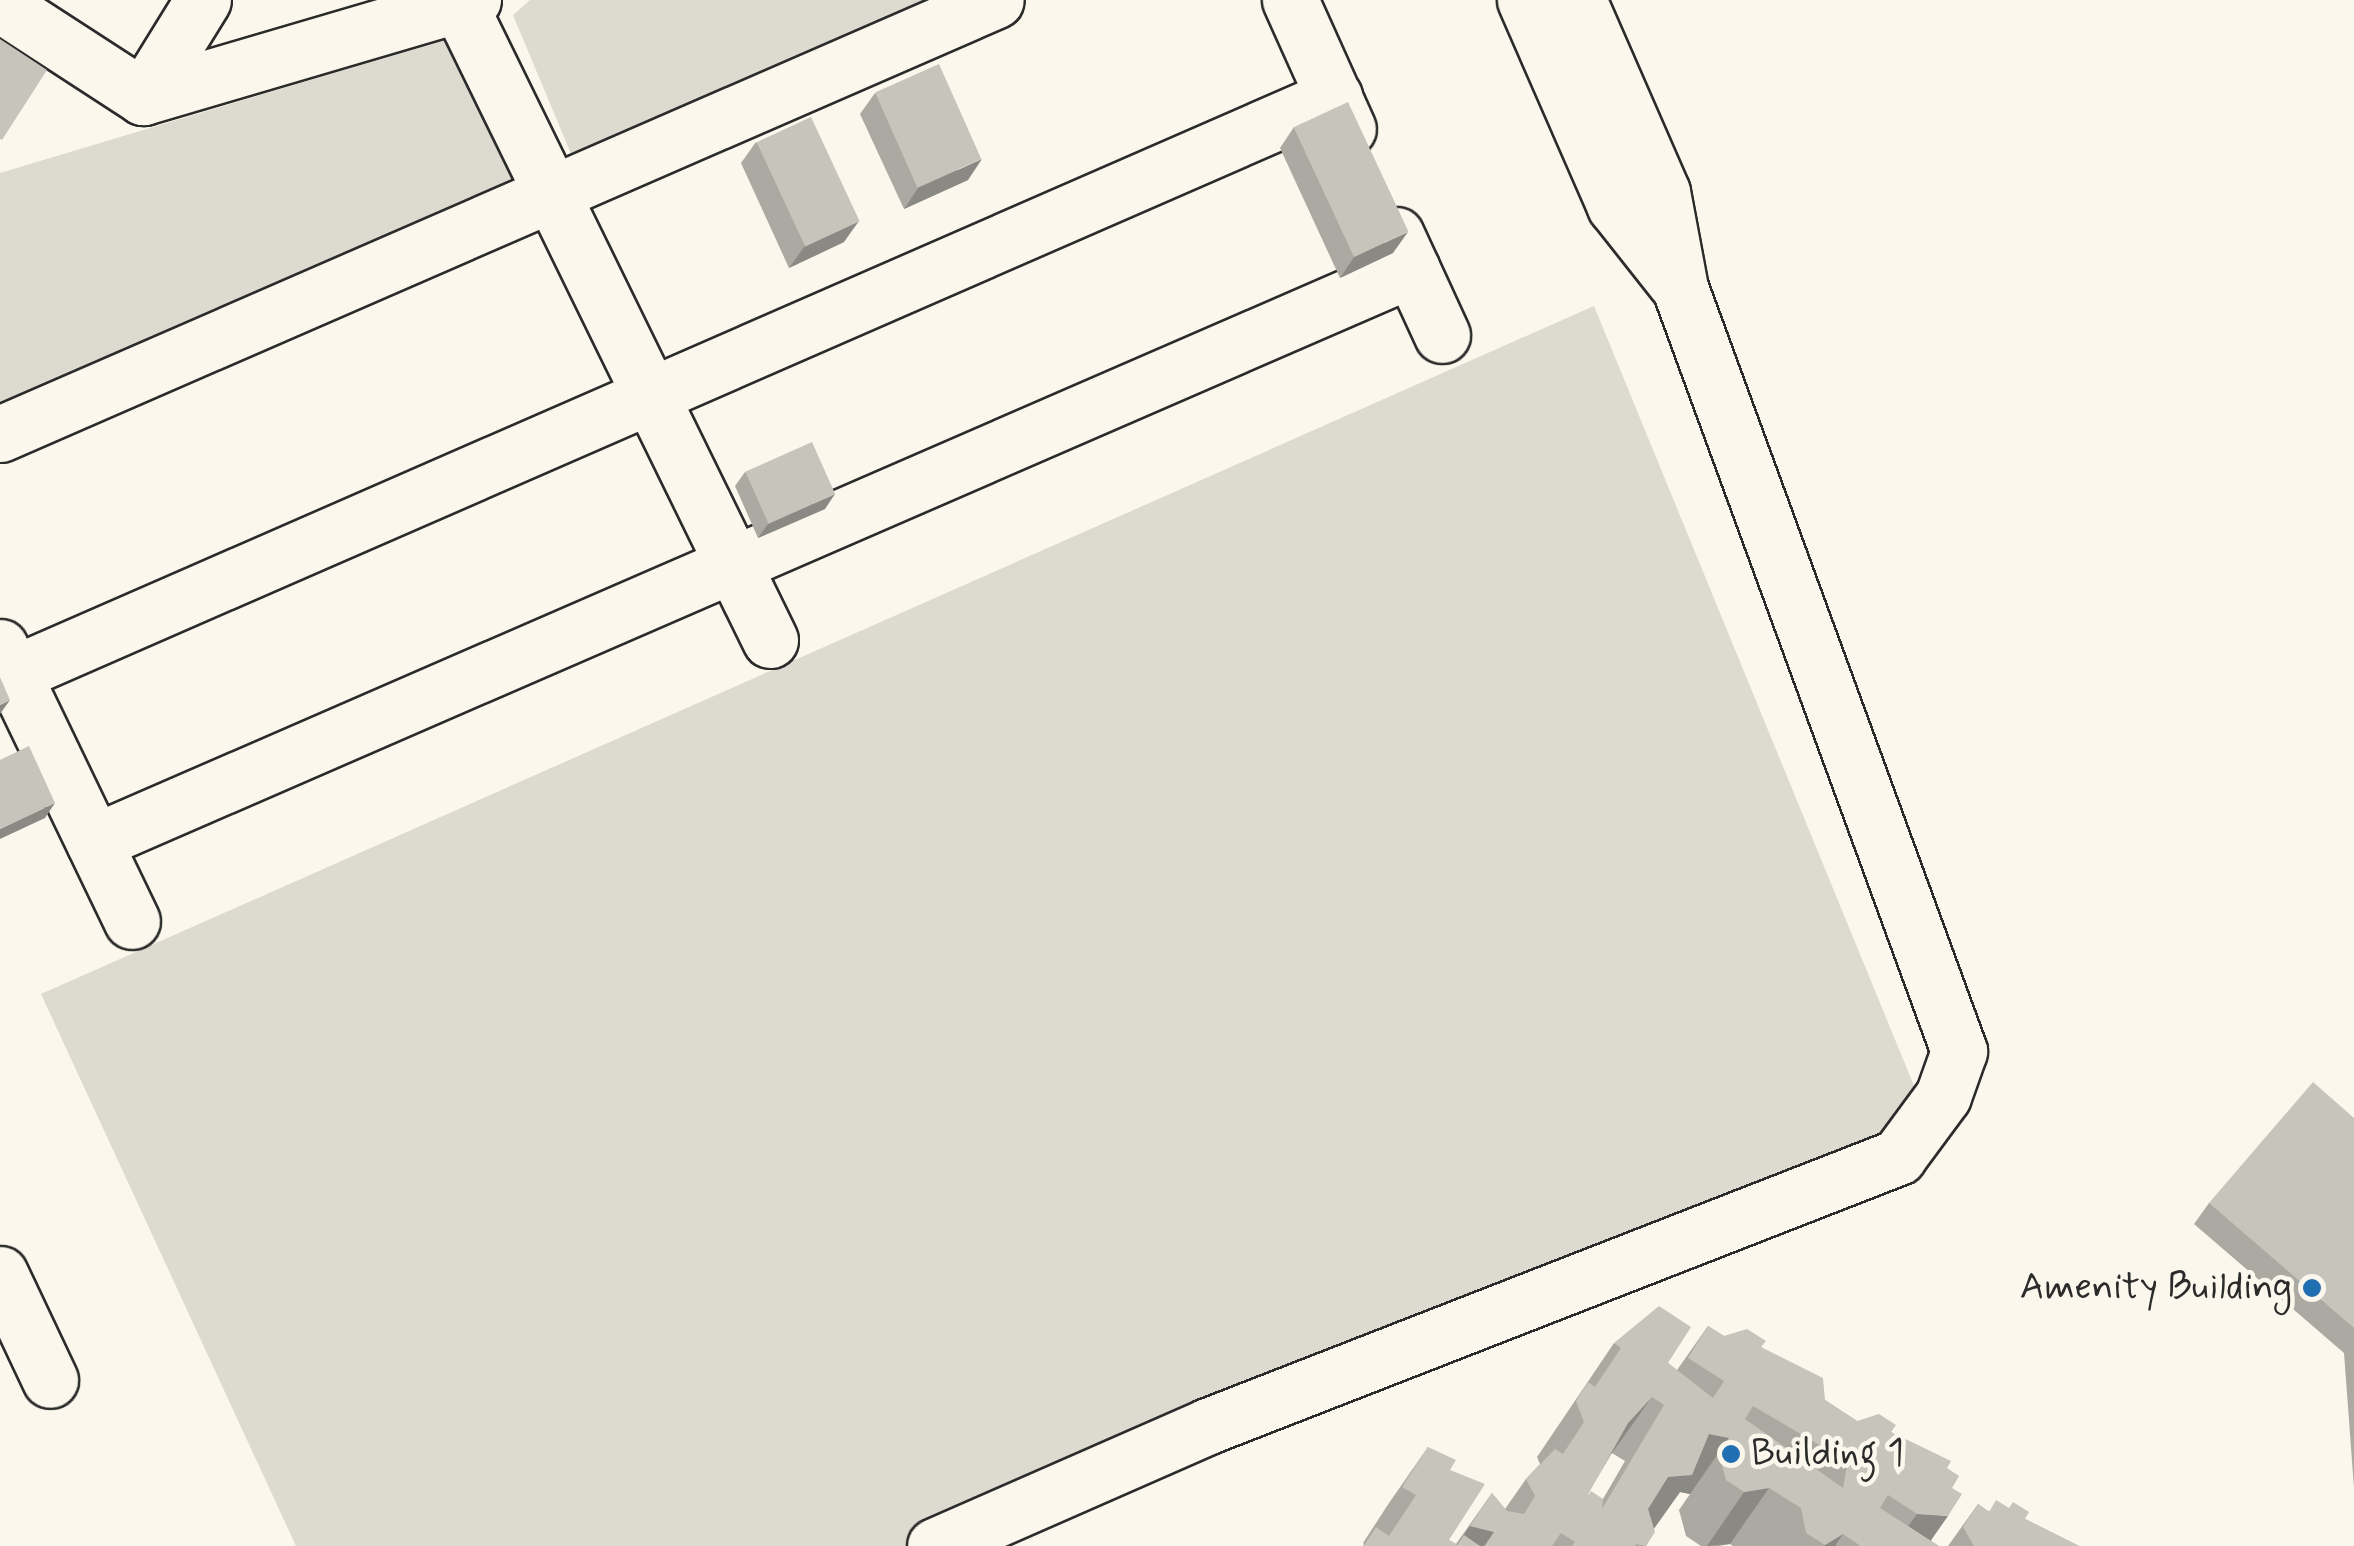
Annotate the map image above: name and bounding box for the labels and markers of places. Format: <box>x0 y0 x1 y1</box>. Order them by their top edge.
place label: Amenity Building <box>2018 1265 2292 1311</box>
marker: Amenity Building <box>2301 1277 2323 1299</box>
place label: Building 1 <box>1751 1431 1904 1477</box>
marker: Building 1 <box>1720 1443 1742 1465</box>

